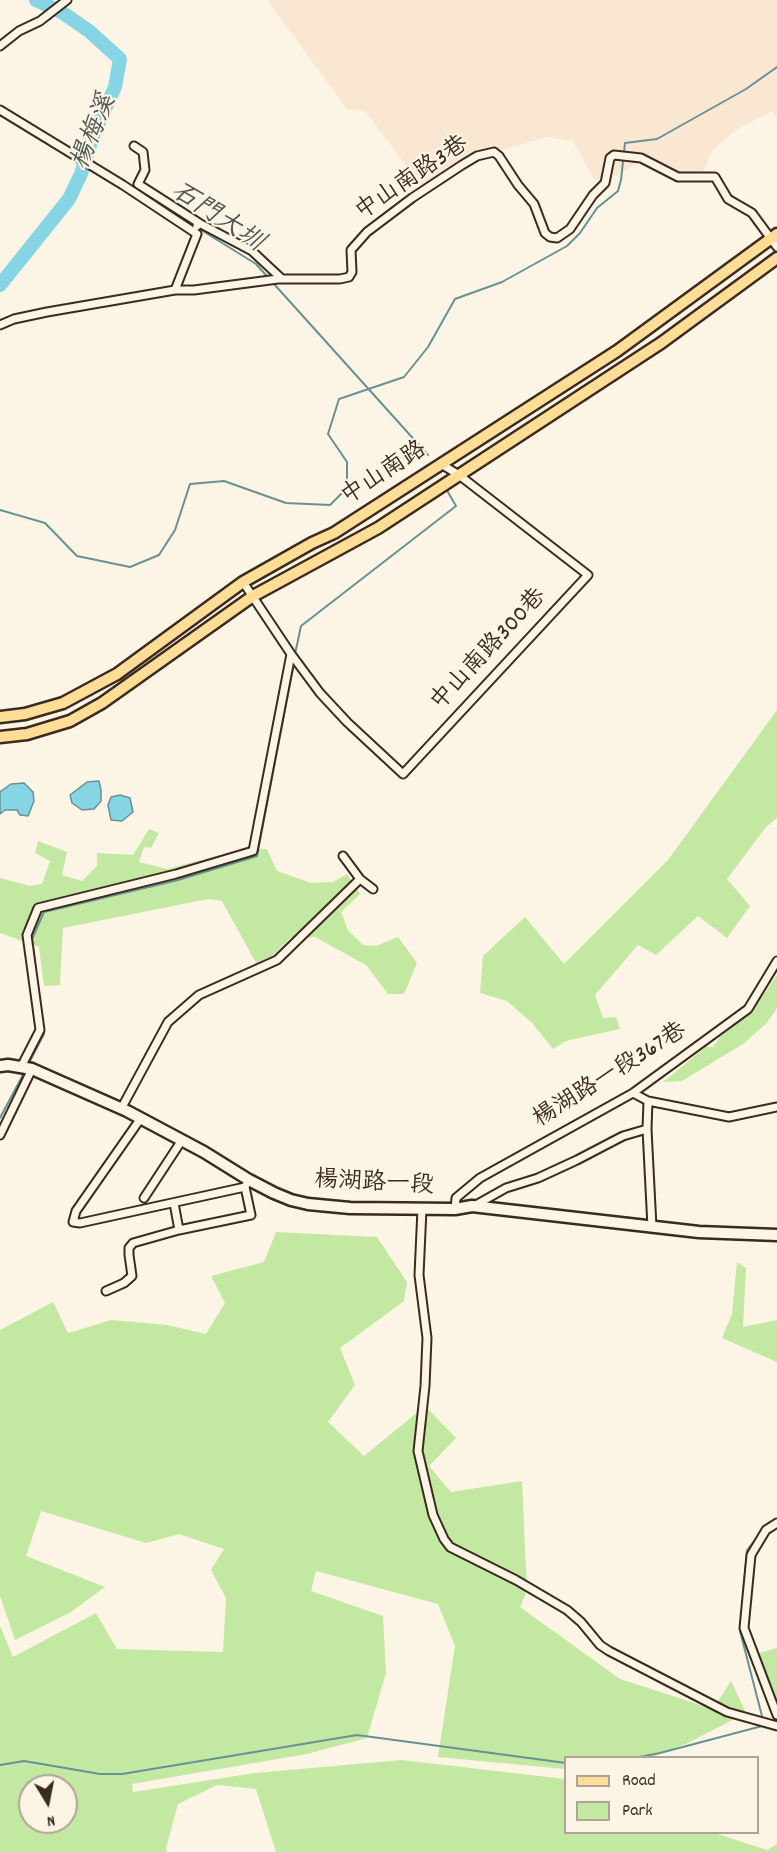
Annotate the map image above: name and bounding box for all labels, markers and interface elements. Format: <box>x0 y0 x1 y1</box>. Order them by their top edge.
water label: 楊梅溪 <box>67 91 125 175</box>
street label: 中山南路3巷 <box>351 132 475 228</box>
water label: 石門大圳 <box>164 178 268 260</box>
street label: 中山南路 <box>337 437 433 513</box>
street label: 中山南路300巷 <box>426 584 554 718</box>
street label: 楊湖路一段367巷 <box>529 1018 693 1136</box>
street label: 楊湖路一段 <box>313 1167 435 1203</box>
legend <box>564 1756 759 1834</box>
text: Road <box>622 1769 656 1794</box>
north arrow <box>18 1774 78 1834</box>
text: Park <box>622 1799 653 1824</box>
text: N <box>45 1808 57 1832</box>

